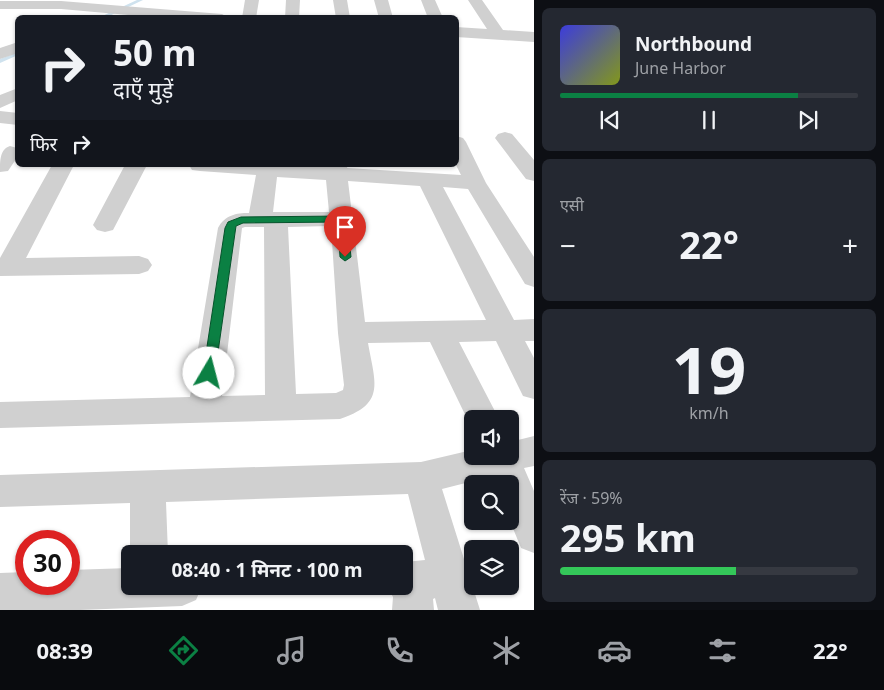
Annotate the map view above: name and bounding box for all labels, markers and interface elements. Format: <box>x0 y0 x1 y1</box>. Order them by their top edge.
text: 50 m <box>113 29 196 76</box>
text: Northbound <box>635 31 752 57</box>
icon: right <box>30 35 95 100</box>
text: June Harbor <box>635 57 726 79</box>
text: दाएँ मुड़ें <box>113 74 173 104</box>
icon: previous <box>596 106 624 134</box>
icon: pause <box>695 106 723 134</box>
icon: next <box>794 106 822 134</box>
icon: right <box>67 130 95 158</box>
text: फिर <box>30 131 57 157</box>
text: एसी <box>560 194 584 216</box>
pin <box>324 206 366 257</box>
icon: arrive <box>331 213 359 241</box>
text: 22° <box>679 218 739 270</box>
text: − <box>560 226 576 264</box>
text: + <box>842 226 858 264</box>
text: 19 <box>672 325 746 413</box>
position arrow <box>182 346 234 398</box>
text: km/h <box>689 402 729 424</box>
map controls <box>464 410 519 595</box>
button: sound <box>464 410 519 465</box>
button: search <box>464 475 519 530</box>
text: रेंज · 59% <box>560 487 623 509</box>
text: 295 km <box>560 511 696 563</box>
speed limit sign: 30 <box>15 530 80 595</box>
button: layers <box>464 540 519 595</box>
text: 08:40 · 1 मिनट · 100 m <box>171 557 363 583</box>
icon: directions <box>166 633 201 668</box>
icon: music <box>274 633 309 668</box>
icon: phone <box>382 633 417 668</box>
icon: climate <box>489 633 524 668</box>
icon: car <box>597 633 632 668</box>
icon: filters <box>705 633 740 668</box>
text: 08:39 <box>36 635 93 665</box>
text: 22° <box>813 635 847 665</box>

